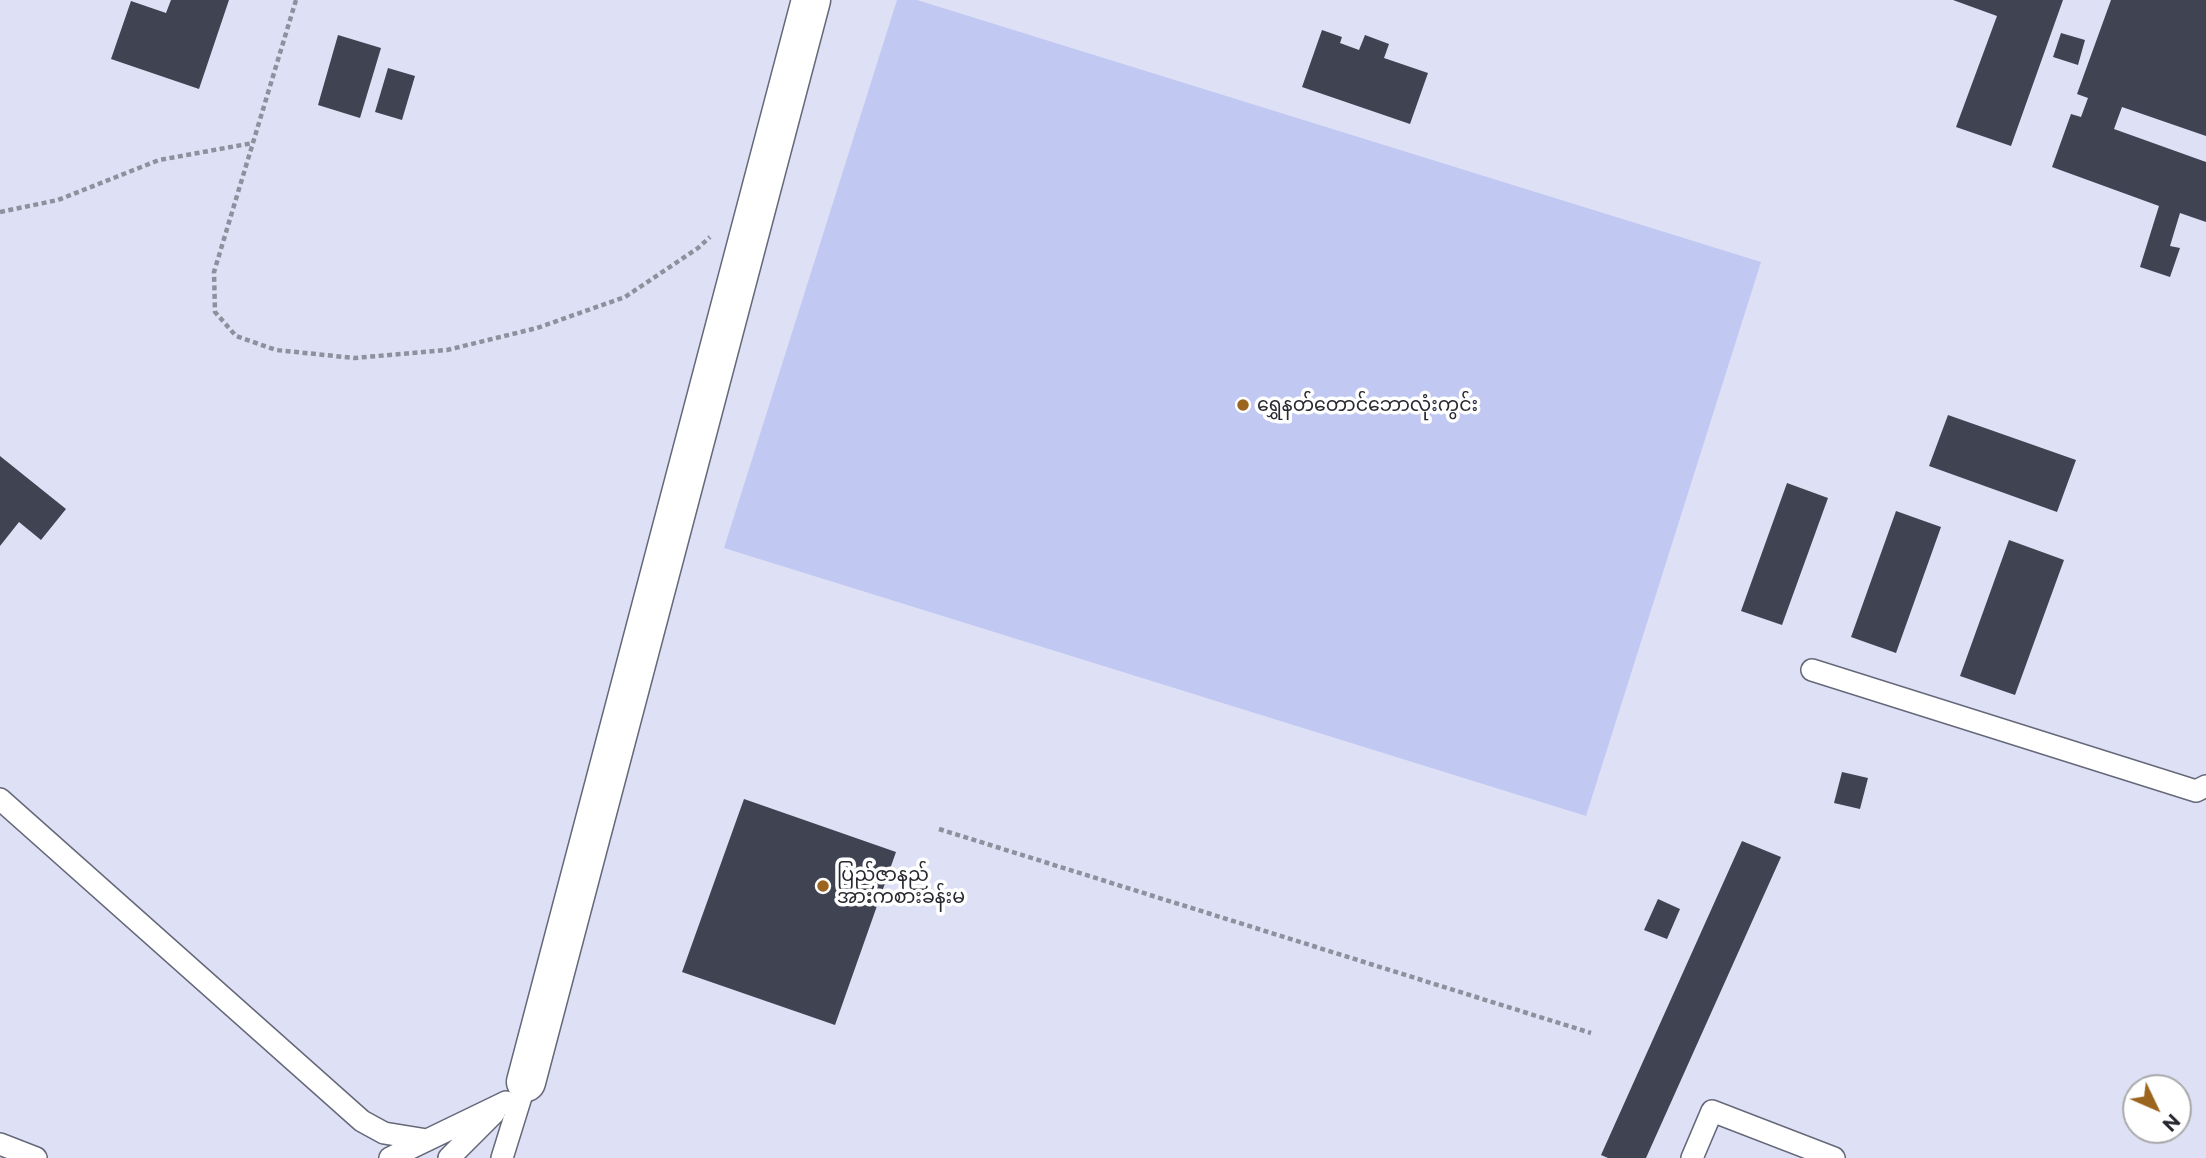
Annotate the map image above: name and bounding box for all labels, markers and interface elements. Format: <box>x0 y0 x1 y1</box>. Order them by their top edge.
place label: ရွှေနတ်တောင်ဘောလုံးကွင်း <box>1257 394 1478 416</box>
marker: ရွှေနတ်တောင်ဘောလုံးကွင်း <box>1235 397 1251 413</box>
place label: ပြည်ဇာနည် အားကစားခန်းမ <box>837 864 965 908</box>
marker: ပြည်ဇာနည် အားကစားခန်းမ <box>815 878 831 894</box>
north arrow <box>2122 1074 2192 1144</box>
text: N <box>2157 1109 2185 1136</box>

